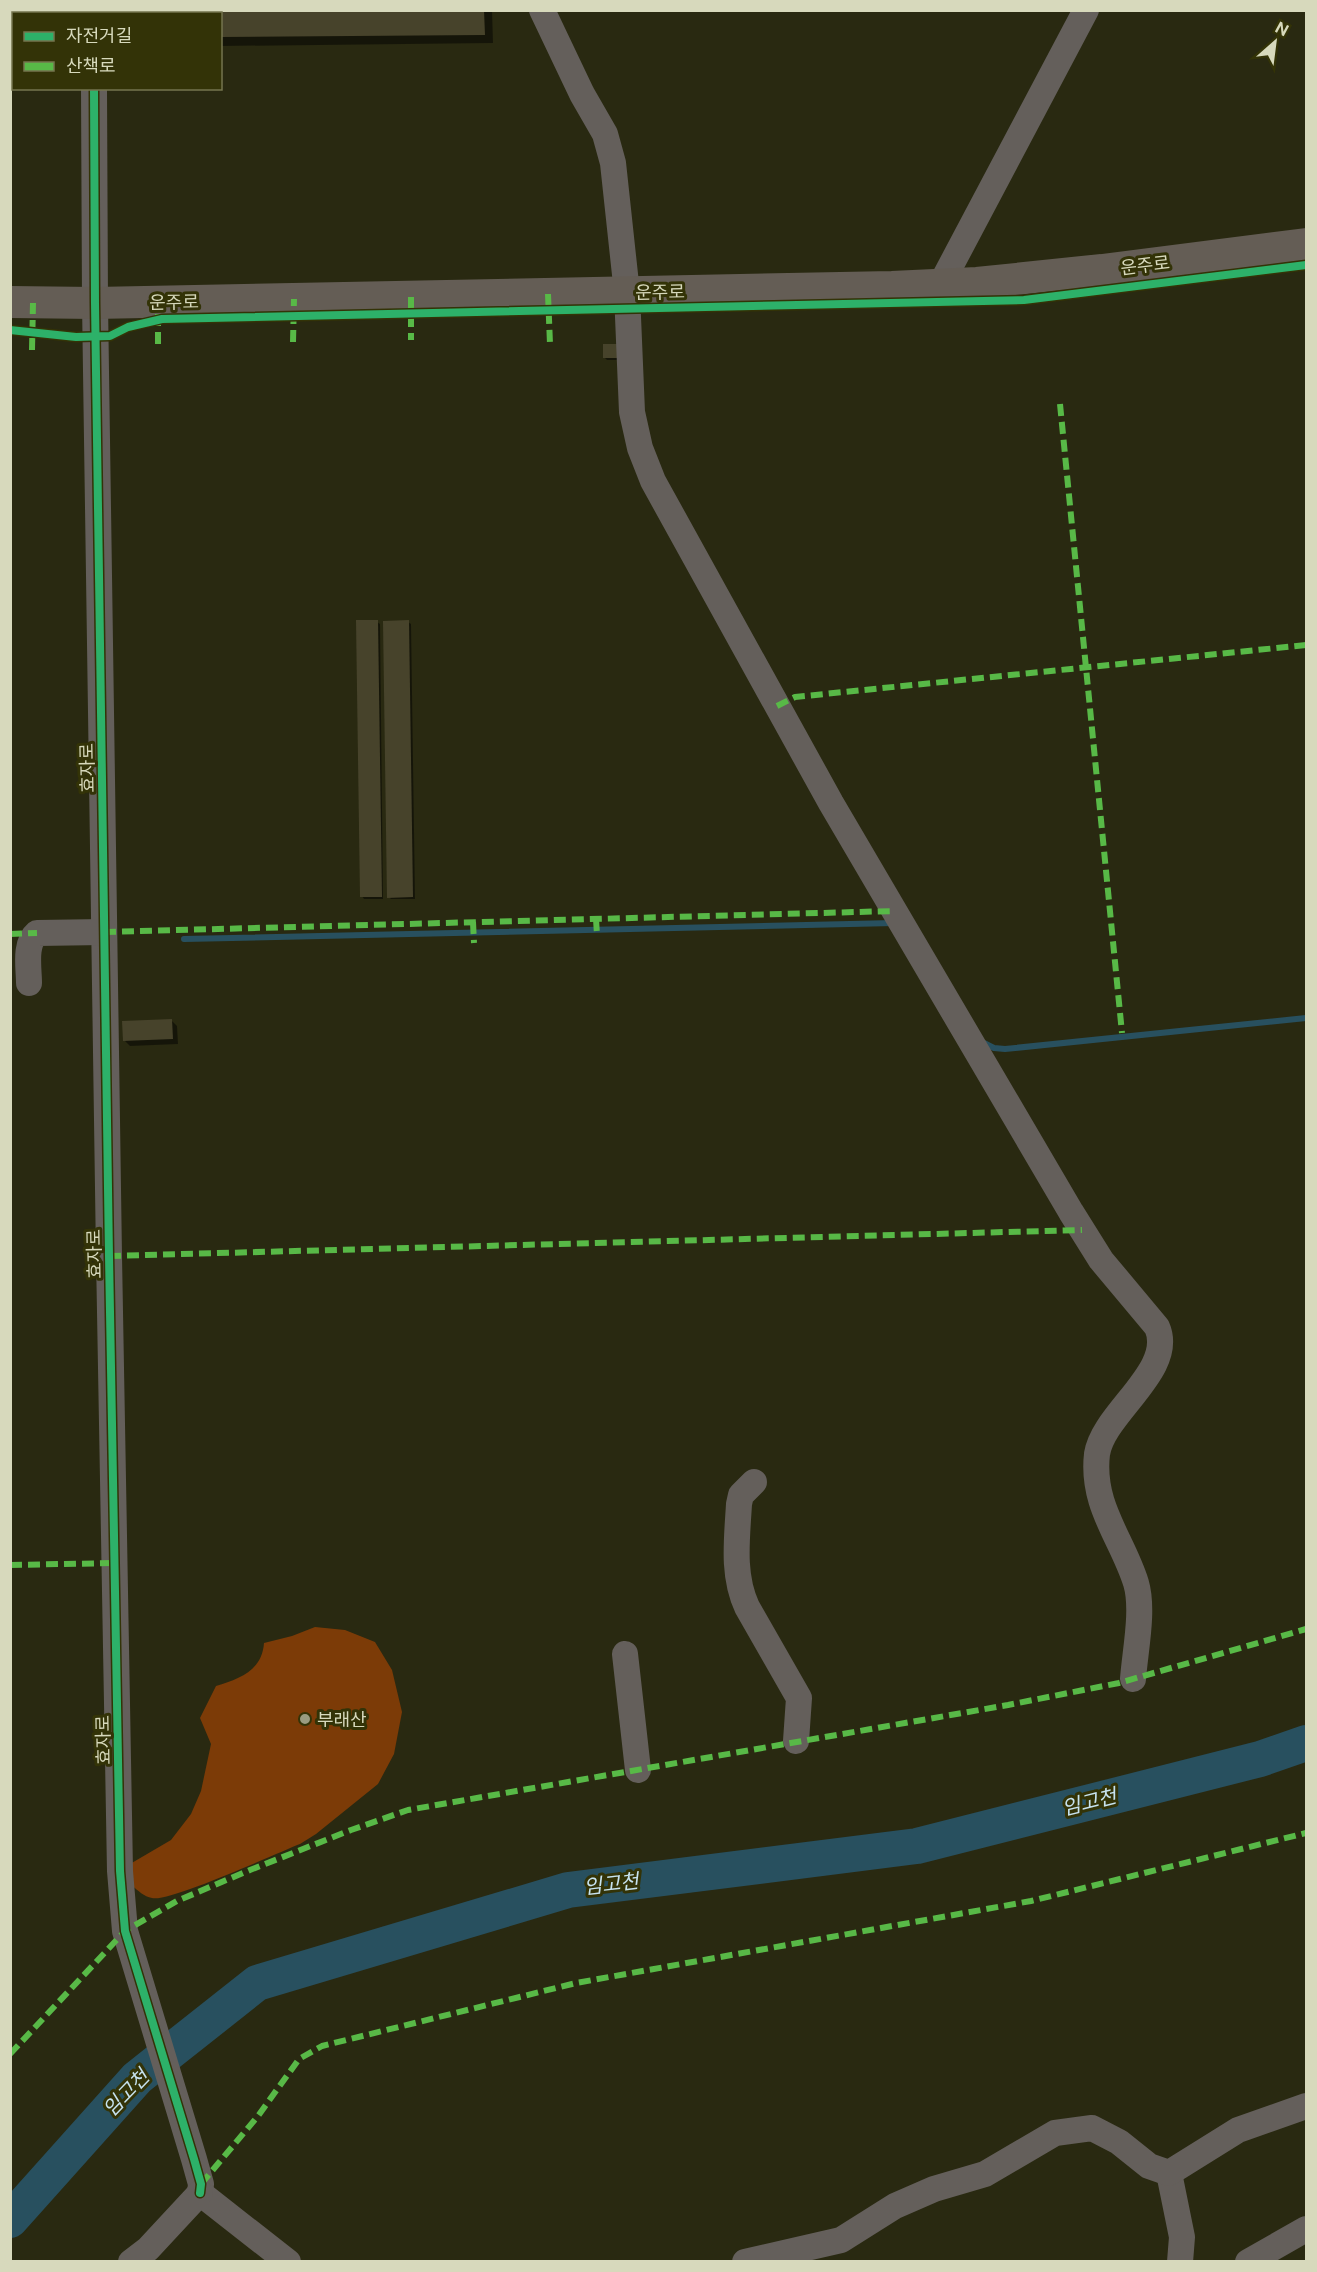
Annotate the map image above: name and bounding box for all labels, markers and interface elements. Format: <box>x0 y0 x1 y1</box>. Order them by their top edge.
legend <box>12 12 222 90</box>
north arrow <box>1245 12 1305 72</box>
text: N <box>1272 18 1292 41</box>
text: 자전거길 <box>66 25 132 46</box>
text: 산책로 <box>66 55 116 76</box>
street label: 운주로 <box>1119 252 1171 278</box>
street label: 운주로 <box>635 281 685 303</box>
street label: 운주로 <box>149 291 199 313</box>
street label: 효자로 <box>76 743 98 793</box>
street label: 효자로 <box>83 1229 105 1279</box>
place label: 부래산 <box>317 1709 367 1730</box>
marker: 부래산 <box>298 1712 312 1726</box>
street label: 효자로 <box>92 1715 114 1765</box>
water label: 임고천 <box>1059 1783 1121 1820</box>
water label: 임고천 <box>582 1868 642 1899</box>
water label: 임고천 <box>98 2063 156 2121</box>

